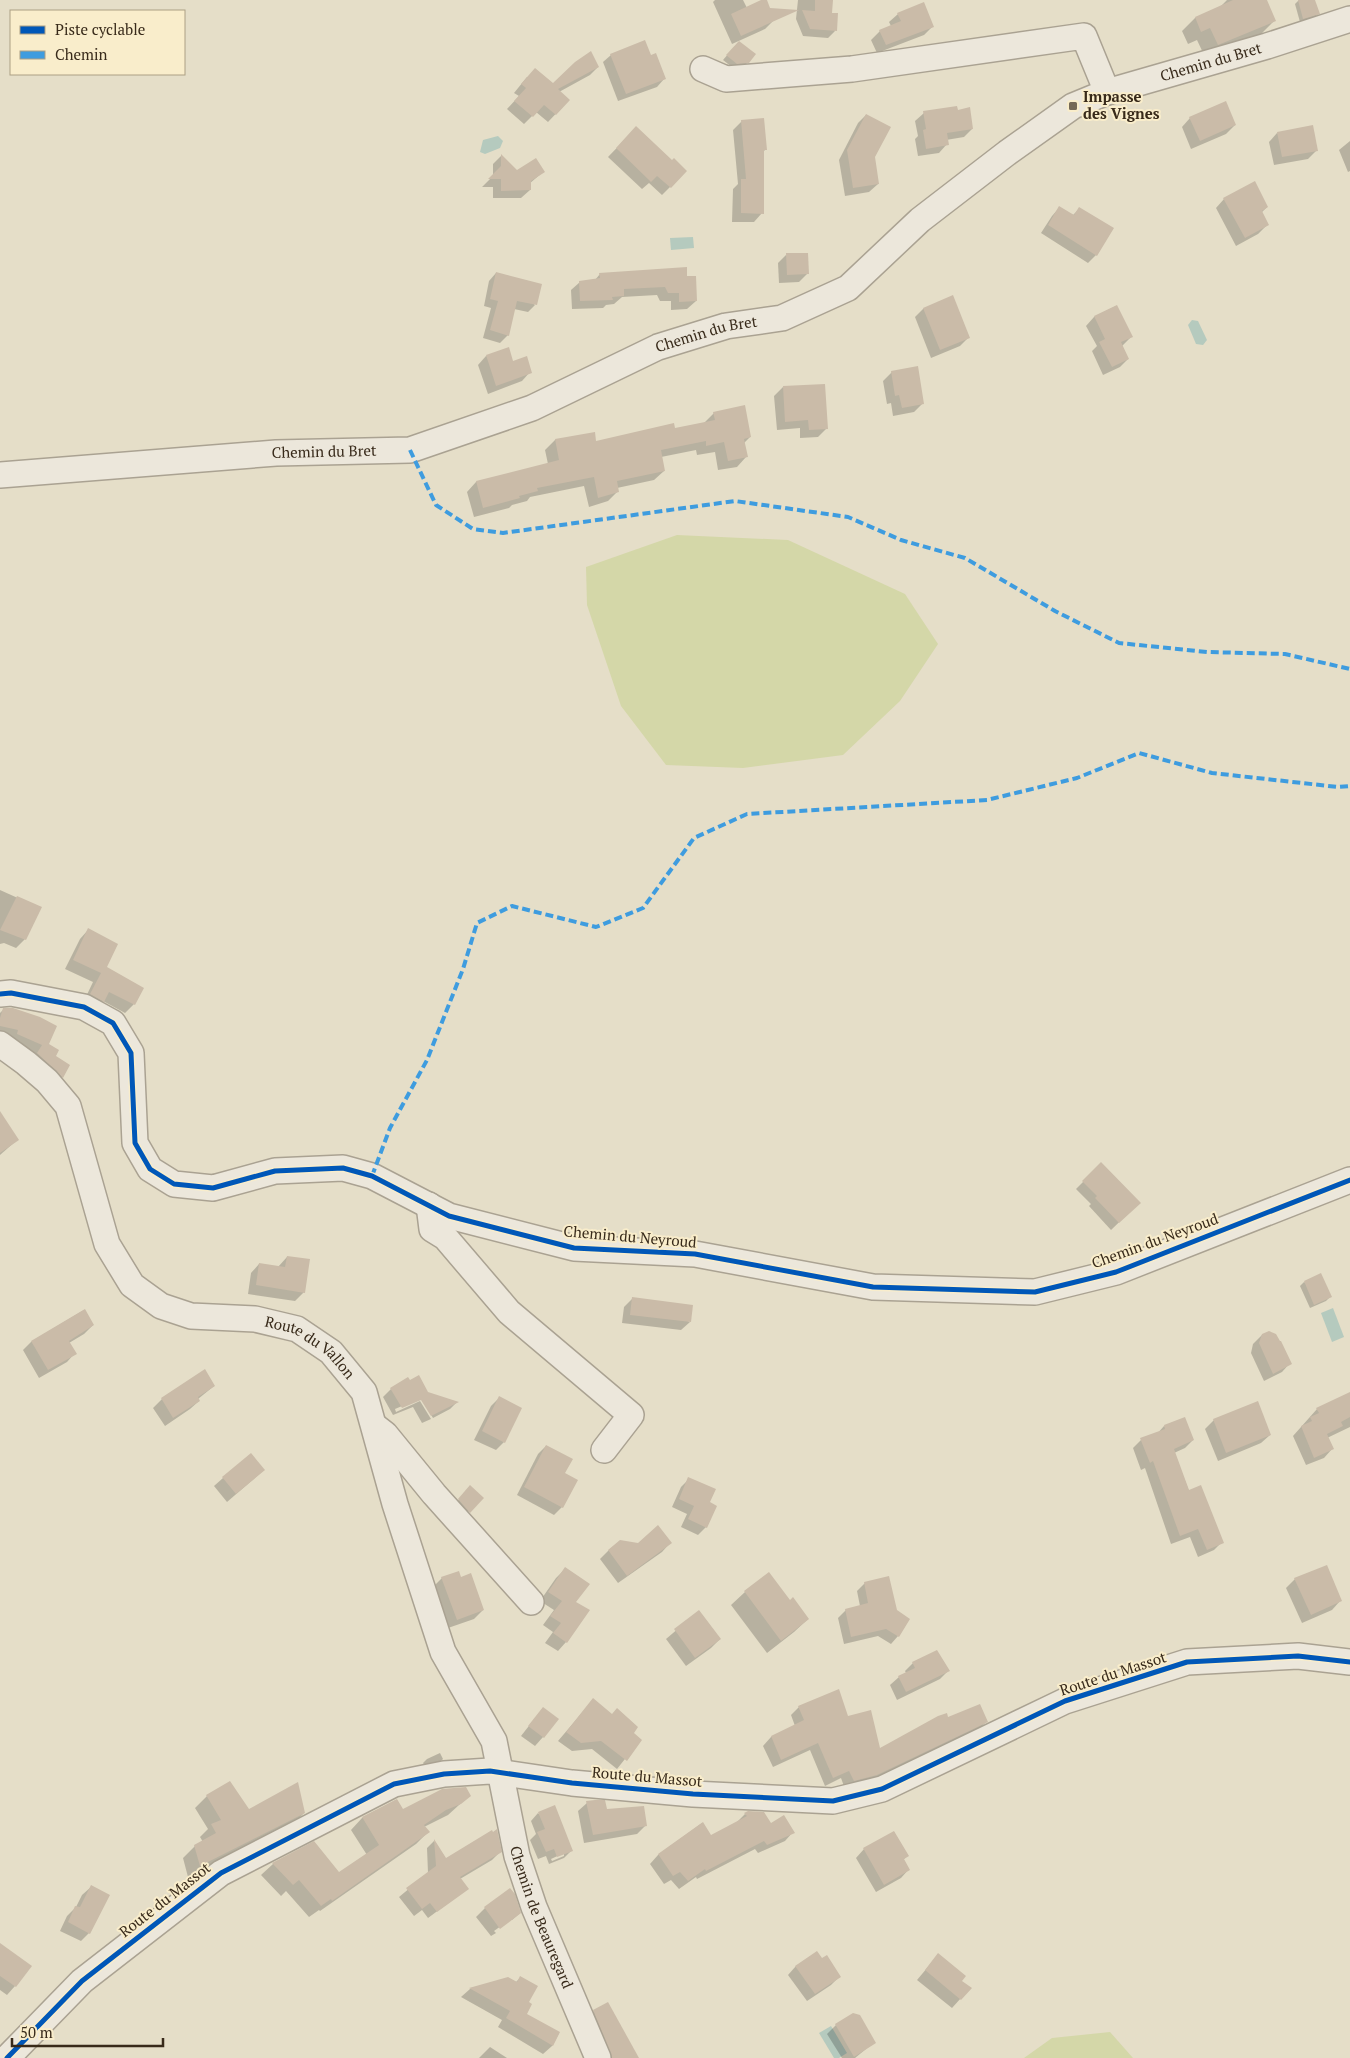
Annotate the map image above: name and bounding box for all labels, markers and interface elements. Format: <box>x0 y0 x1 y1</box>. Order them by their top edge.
legend <box>10 10 185 75</box>
text: Piste cyclable <box>55 19 145 39</box>
street label: Chemin du Bret <box>1158 37 1264 85</box>
text: Chemin <box>55 44 107 64</box>
place label: Impasse des Vignes <box>1083 86 1160 123</box>
marker: Impasse des Vignes <box>1067 100 1079 112</box>
street label: Chemin du Bret <box>653 311 759 356</box>
street label: Chemin du Bret <box>271 440 377 462</box>
street label: Chemin du Neyroud <box>1089 1208 1221 1272</box>
street label: Chemin du Neyroud <box>563 1220 697 1252</box>
street label: Route du Vallon <box>263 1311 360 1383</box>
street label: Route du Massot <box>1057 1646 1169 1700</box>
street label: Route du Massot <box>591 1761 704 1791</box>
street label: Chemin de Beauregard <box>506 1844 578 1991</box>
street label: Route du Massot <box>115 1857 215 1941</box>
scale bar <box>12 2016 164 2048</box>
text: 50 m <box>20 2022 53 2042</box>

